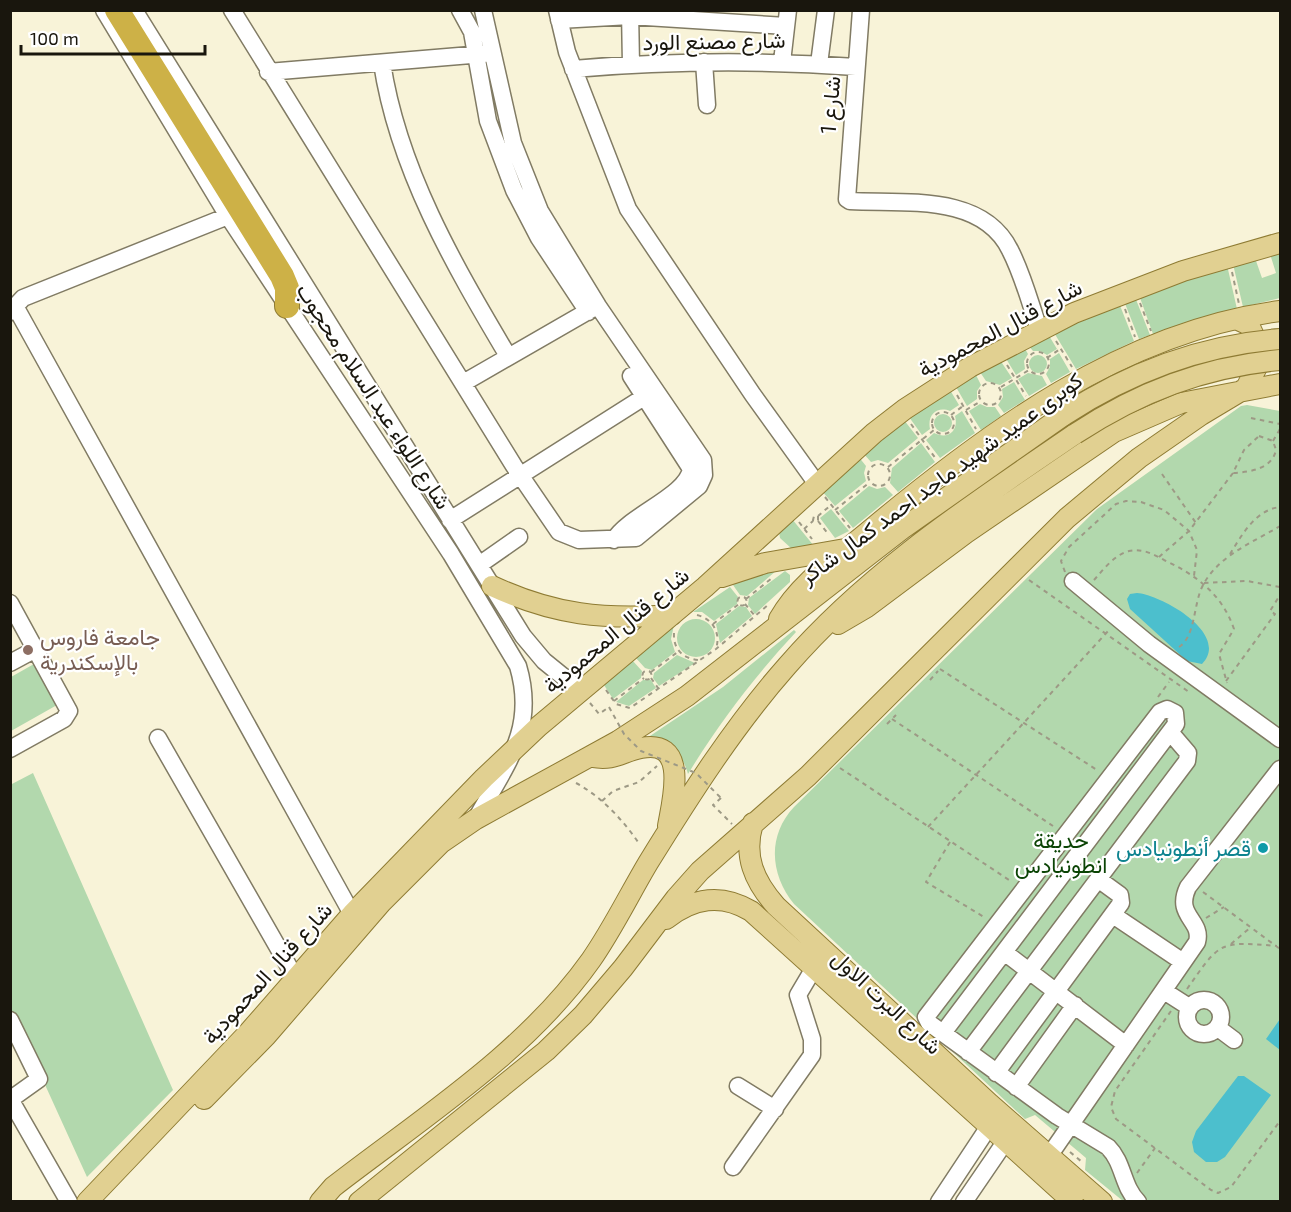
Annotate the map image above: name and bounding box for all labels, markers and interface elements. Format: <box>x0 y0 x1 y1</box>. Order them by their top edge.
scale bar <box>21 18 206 56</box>
street label: شارع مصنع الورد <box>642 26 786 57</box>
text: 100 m <box>30 27 79 49</box>
street label: شارع 1 <box>814 75 847 135</box>
street label: شارع قنال المحمودية <box>913 273 1087 384</box>
street label: شارع اللواء عبد السلام محجوب <box>290 278 458 515</box>
street label: كوبرى عميد شهيد ماجد احمد كمال شاكر <box>793 366 1088 591</box>
street label: شارع قنال المحمودية <box>537 561 695 700</box>
place label: جامعة فاروس بالإسكندرية <box>40 623 160 677</box>
marker: جامعة فاروس بالإسكندرية <box>21 643 35 657</box>
park label: حديقة انطونيادس <box>1015 826 1107 879</box>
place label: قصر أنطونيادس <box>1116 834 1251 862</box>
marker: قصر أنطونيادس <box>1256 841 1270 855</box>
street label: شارع قنال المحمودية <box>196 896 339 1051</box>
street label: شارع البرت الاول <box>825 944 948 1061</box>

